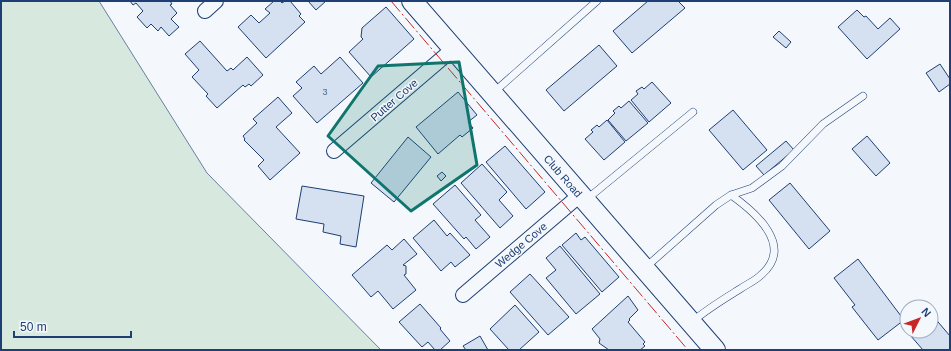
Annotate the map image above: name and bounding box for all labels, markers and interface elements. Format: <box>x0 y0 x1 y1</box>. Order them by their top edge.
street label: Putter Cove <box>368 76 420 124</box>
house number: 3 <box>322 87 328 97</box>
street label: Club Road <box>541 152 585 200</box>
street label: Wedge Cove <box>493 220 549 270</box>
north arrow <box>899 299 939 339</box>
text: N <box>919 305 934 319</box>
scale bar <box>14 313 131 339</box>
text: 50 m <box>20 320 47 334</box>

